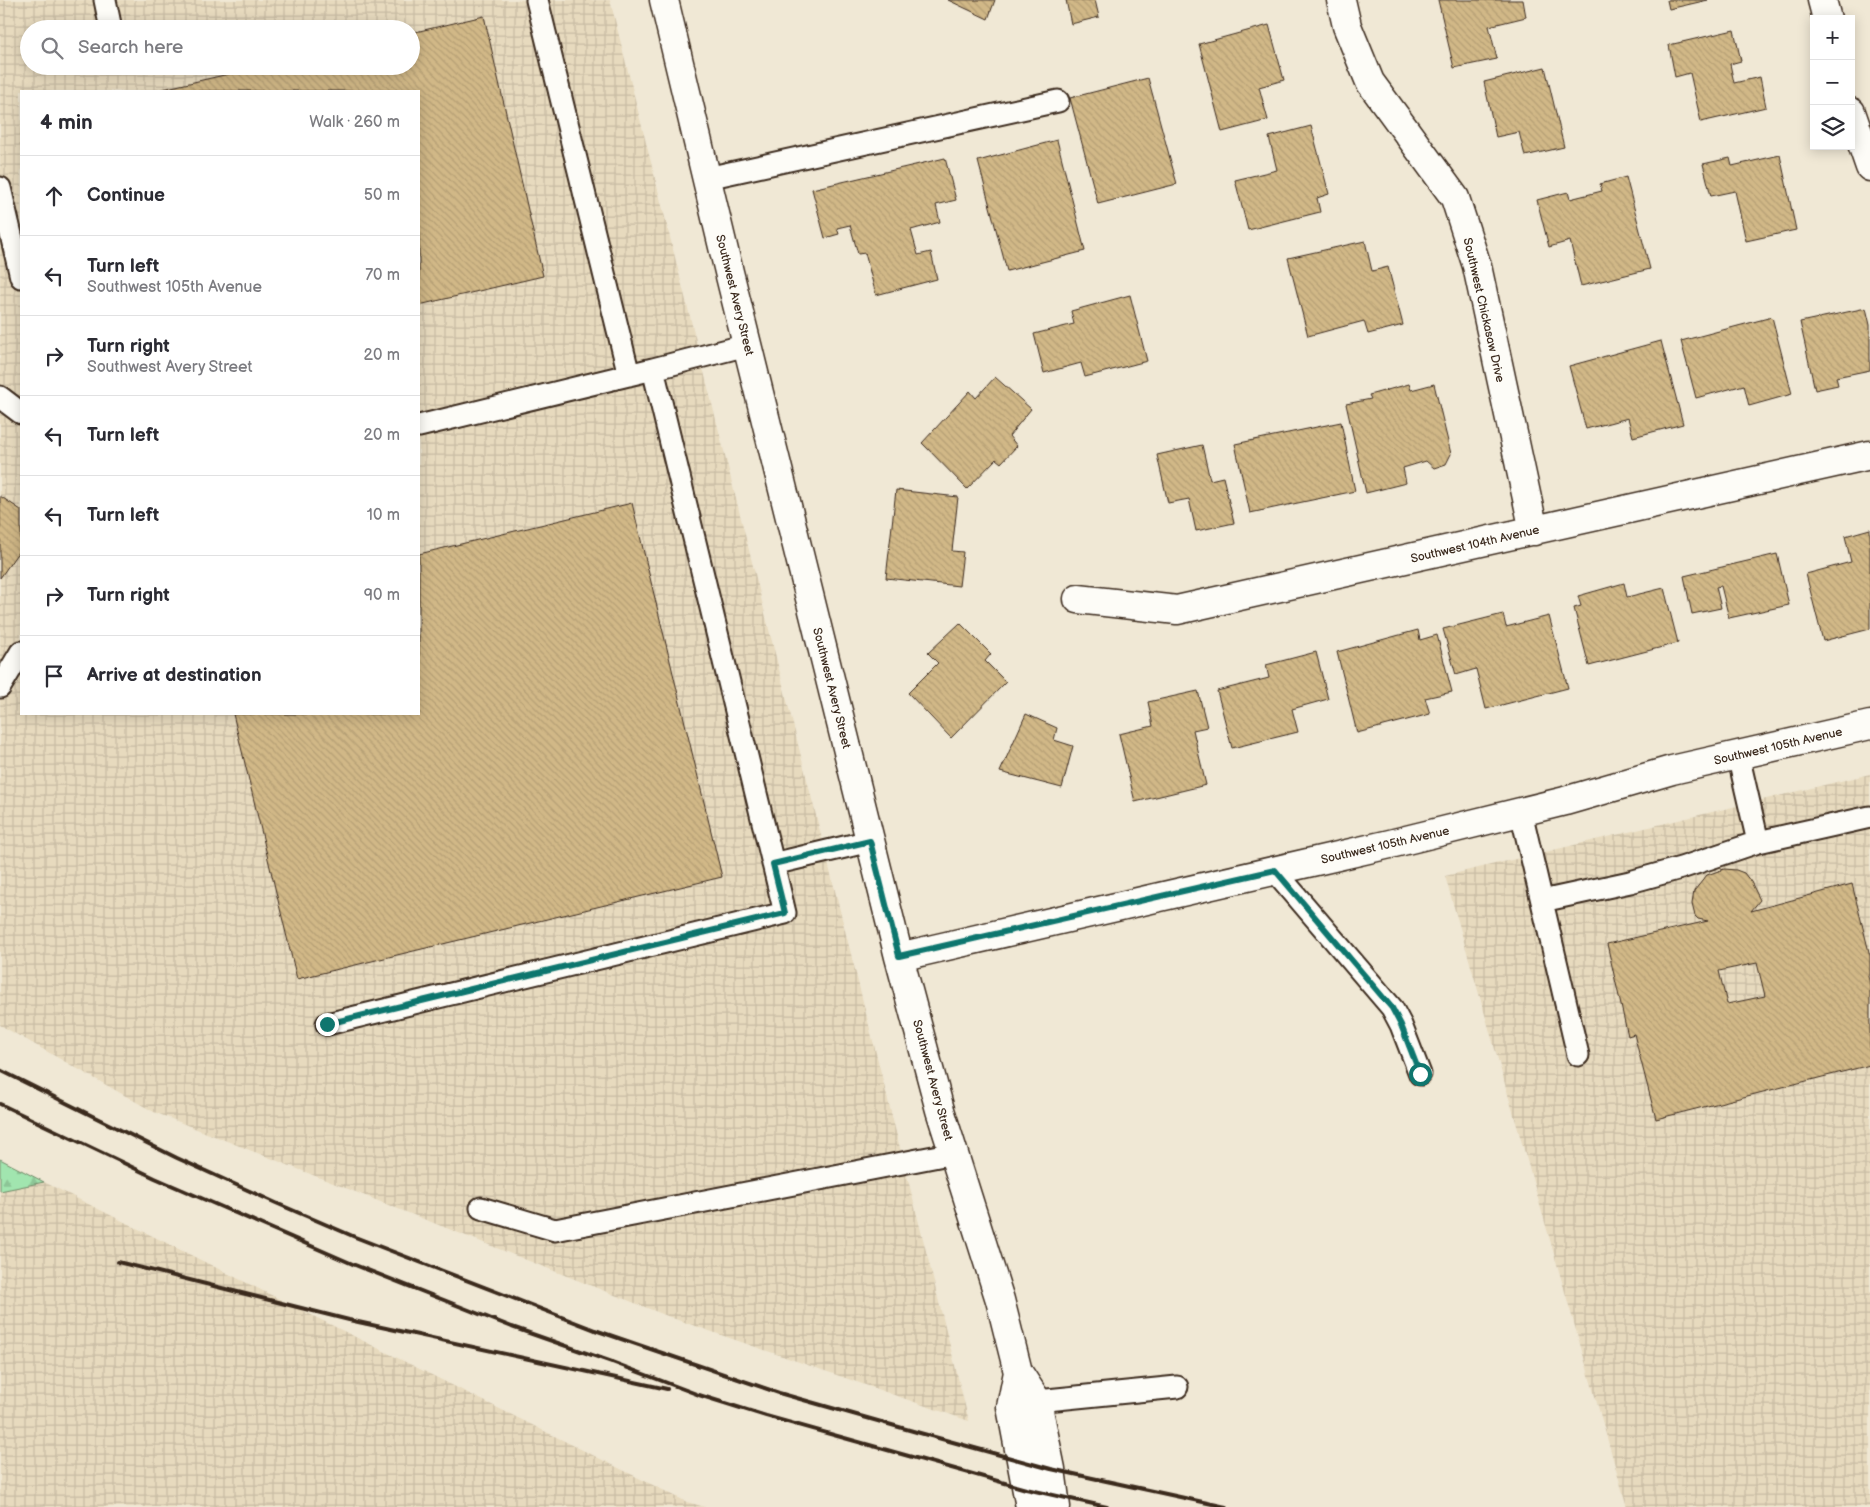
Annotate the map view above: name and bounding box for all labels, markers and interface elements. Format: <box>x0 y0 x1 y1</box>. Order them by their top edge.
map controls <box>1810 15 1855 150</box>
button: + <box>1810 15 1855 60</box>
search box <box>20 20 420 75</box>
icon: search <box>38 34 66 62</box>
text: Search here <box>78 36 183 59</box>
button: − <box>1810 60 1855 105</box>
button: layers <box>1810 105 1855 150</box>
text: 4 min <box>40 110 93 135</box>
text: Walk · 260 m <box>309 113 400 132</box>
icon: ahead <box>40 182 68 210</box>
text: Continue <box>87 184 165 207</box>
text: 50 m <box>364 186 400 205</box>
street label: Southwest Avery Street <box>712 233 757 357</box>
street label: Southwest Chickasaw Drive <box>1460 236 1507 384</box>
text: Turn left <box>87 255 159 278</box>
icon: left <box>40 262 68 290</box>
text: 70 m <box>365 266 400 285</box>
text: Southwest 105th Avenue <box>87 278 262 297</box>
text: Turn right <box>87 335 170 358</box>
icon: right <box>40 342 68 370</box>
text: 20 m <box>364 346 400 365</box>
text: Southwest Avery Street <box>87 358 252 377</box>
icon: left <box>40 422 68 450</box>
text: Turn left <box>87 424 159 447</box>
text: 20 m <box>364 426 400 445</box>
icon: left <box>40 502 68 530</box>
text: Turn left <box>87 504 159 527</box>
text: 10 m <box>367 506 400 525</box>
street label: Southwest 104th Avenue <box>1409 522 1541 567</box>
icon: right <box>40 582 68 610</box>
text: Turn right <box>87 584 170 607</box>
text: 90 m <box>364 586 400 605</box>
street label: Southwest Avery Street <box>809 626 854 750</box>
icon: arrive <box>40 662 68 690</box>
text: Arrive at destination <box>87 664 262 687</box>
street label: Southwest 105th Avenue <box>1712 724 1844 769</box>
street label: Southwest 105th Avenue <box>1319 823 1451 868</box>
route end <box>316 1013 339 1036</box>
street label: Southwest Avery Street <box>909 1018 956 1142</box>
route start <box>1409 1063 1432 1086</box>

